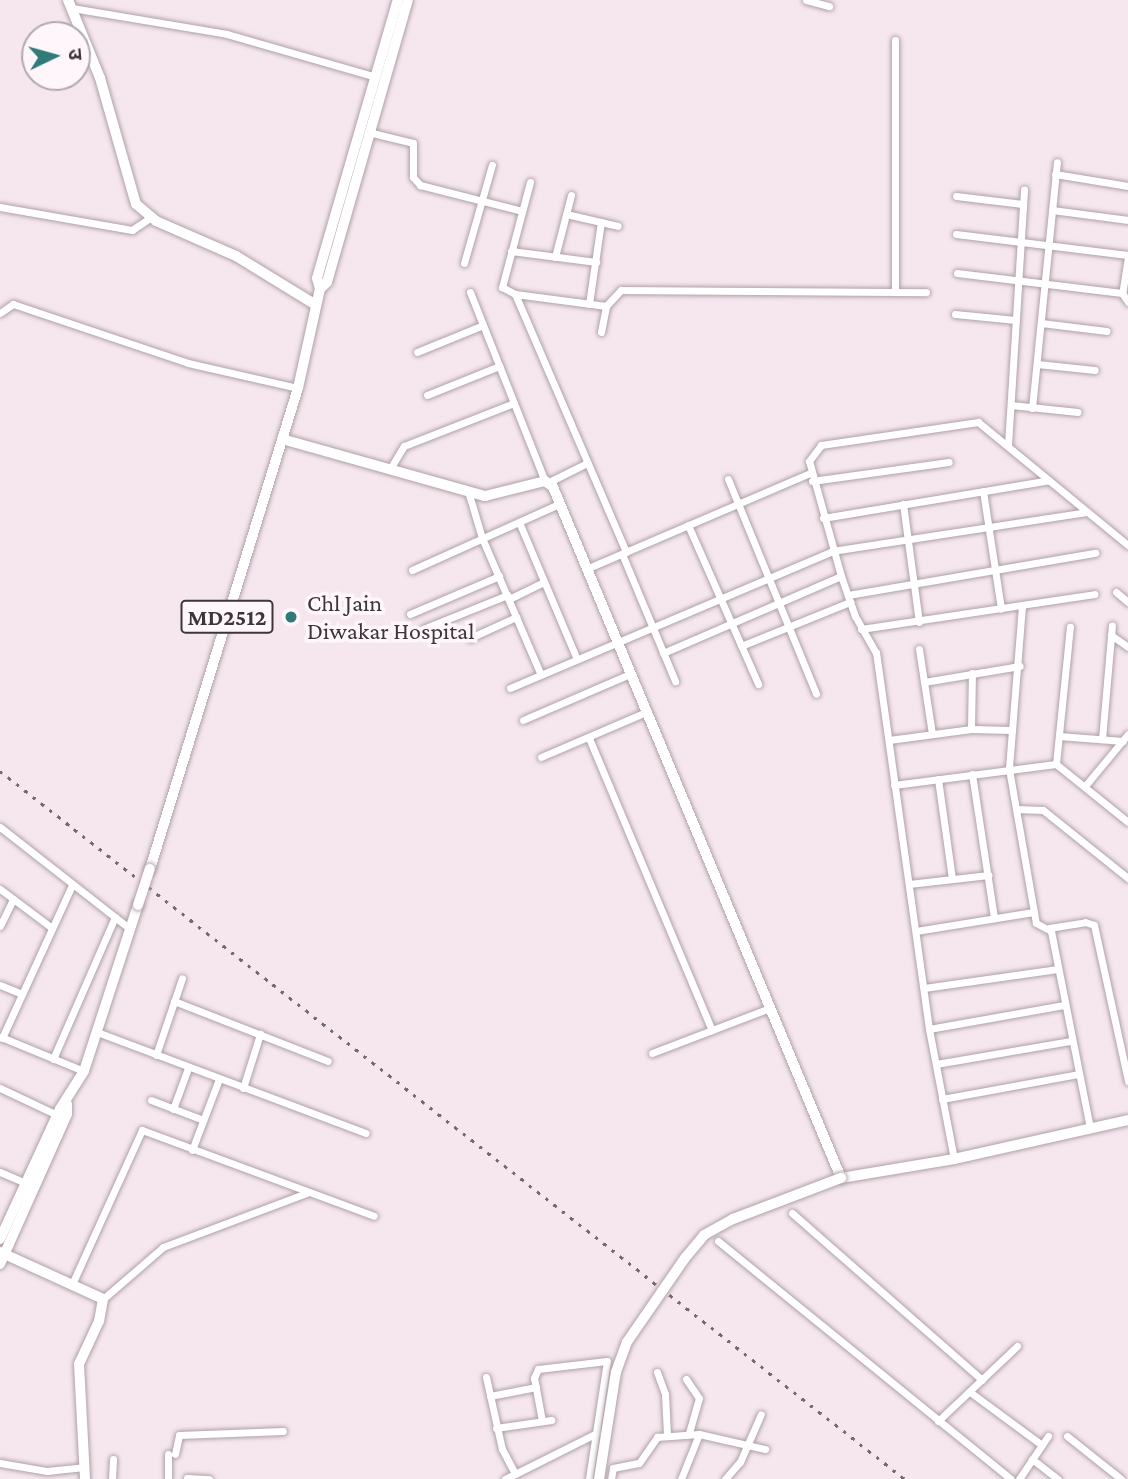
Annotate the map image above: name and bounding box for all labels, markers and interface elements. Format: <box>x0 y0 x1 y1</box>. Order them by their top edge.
north arrow <box>21 21 91 91</box>
text: उ <box>64 48 86 61</box>
place label: Chl Jain Diwakar Hospital <box>307 589 475 645</box>
road number: MD2512 <box>180 597 274 636</box>
marker: Chl Jain Diwakar Hospital <box>281 607 301 627</box>

